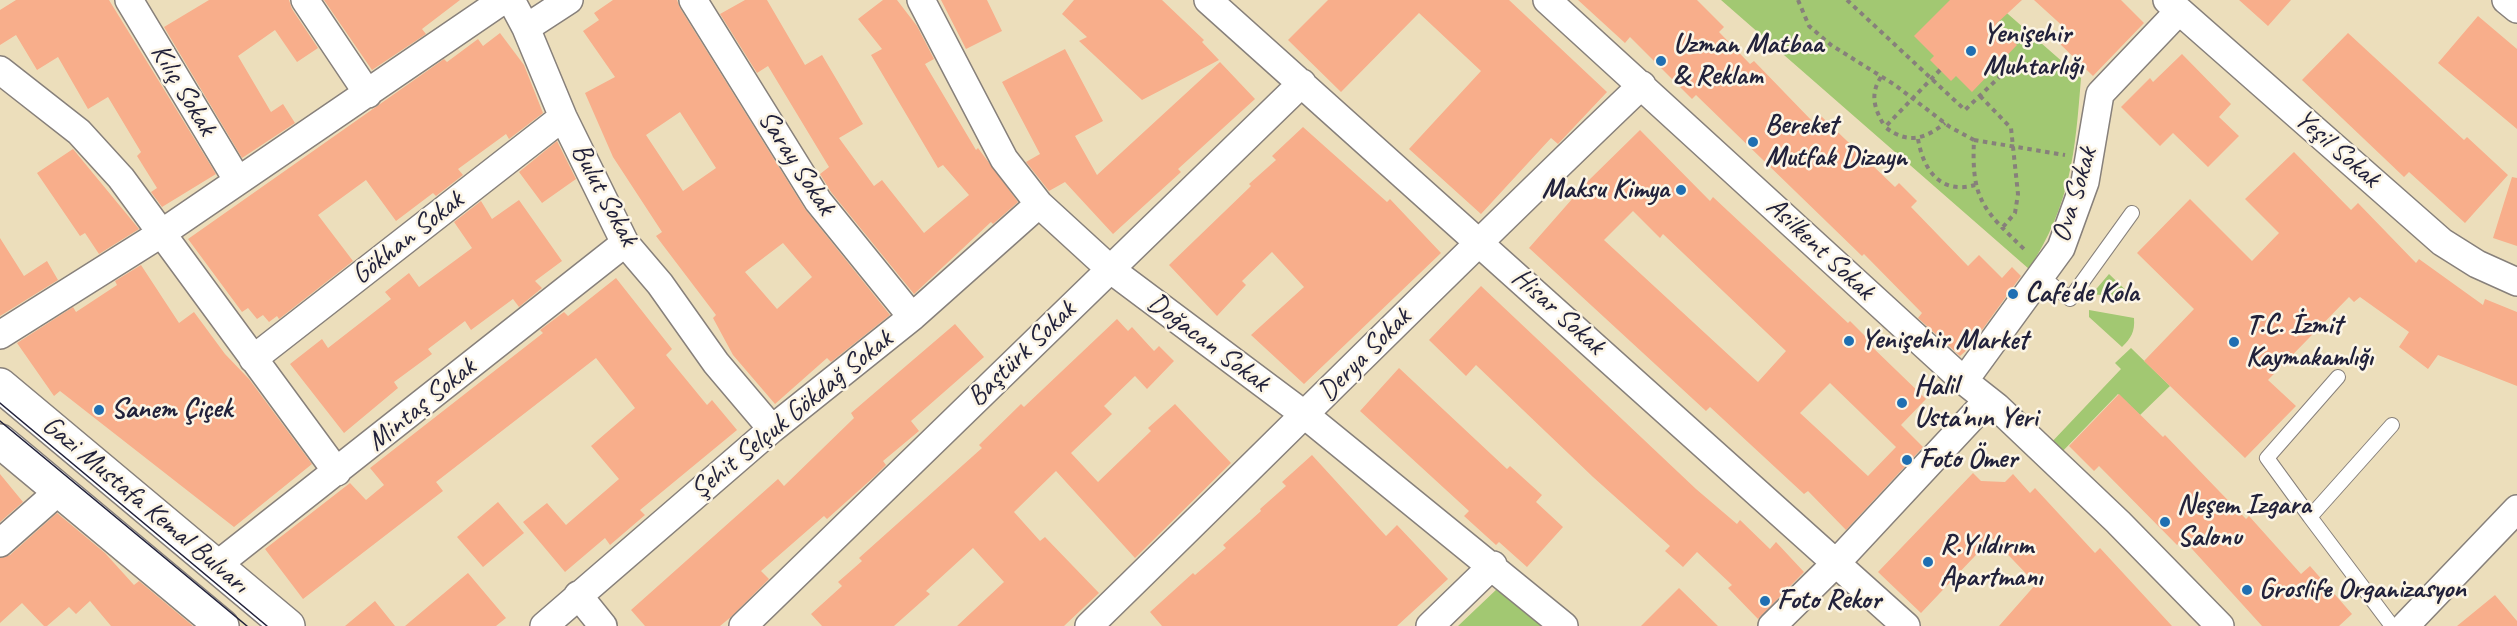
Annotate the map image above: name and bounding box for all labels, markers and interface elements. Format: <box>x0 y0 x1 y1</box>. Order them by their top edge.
place label: Yenişehir Muhtarlığı <box>1983 18 2083 84</box>
place label: Uzman Matbaa & Reklam <box>1673 28 1823 94</box>
street label: Kılıç Sokak <box>143 38 223 142</box>
marker: Yenişehir Muhtarlığı <box>1964 44 1978 58</box>
marker: Uzman Matbaa & Reklam <box>1654 54 1668 68</box>
street label: Yeşil Sokak <box>2287 103 2387 195</box>
street label: Saray Sokak <box>750 104 842 222</box>
place label: Bereket Mutfak Dizayn <box>1765 109 1907 175</box>
marker: Bereket Mutfak Dizayn <box>1746 135 1760 149</box>
street label: Bulut Sokak <box>563 138 645 252</box>
street label: Ova Sokak <box>2045 143 2105 247</box>
place label: Maksu Kimya <box>1542 173 1669 207</box>
marker: Maksu Kimya <box>1674 183 1688 197</box>
street label: Gökhan Sokak <box>345 184 471 292</box>
street label: Asilkent Sokak <box>1759 190 1881 308</box>
street label: Hisar Sokak <box>1504 261 1612 363</box>
place label: Cafe'de Kola <box>2025 277 2139 311</box>
street label: Doğacan Sokak <box>1140 286 1276 400</box>
marker: Cafe'de Kola <box>2006 287 2020 301</box>
street label: Baştürk Sokak <box>961 294 1083 414</box>
street label: Derya Sokak <box>1311 301 1419 409</box>
place label: T.C. İzmit Kaymakamlığı <box>2246 309 2373 375</box>
street label: Şehit Selçuk Gökdağ Sokak <box>684 323 900 507</box>
place label: Yenişehir Market <box>1861 324 2028 358</box>
marker: Yenişehir Market <box>1842 334 1856 348</box>
marker: T.C. İzmit Kaymakamlığı <box>2227 335 2241 349</box>
street label: Mintaş Sokak <box>361 351 483 459</box>
place label: Halil Usta'nın Yeri <box>1914 370 2038 436</box>
place label: Sanem Çiçek <box>111 393 232 427</box>
marker: Halil Usta'nın Yeri <box>1895 396 1909 410</box>
marker: Sanem Çiçek <box>92 403 106 417</box>
street label: Gazi Mustafa Kemal Bulvarı <box>35 409 255 601</box>
place label: Foto Ömer <box>1919 443 2017 477</box>
marker: Foto Ömer <box>1900 453 1914 467</box>
place label: Neşem Izgara Salonu <box>2177 489 2311 555</box>
marker: Neşem Izgara Salonu <box>2158 515 2172 529</box>
place label: R.Yıldırım Apartmanı <box>1940 529 2042 595</box>
marker: R.Yıldırım Apartmanı <box>1921 555 1935 569</box>
place label: Groslife Organizasyon <box>2259 573 2466 607</box>
marker: Groslife Organizasyon <box>2240 583 2254 597</box>
place label: Foto Rekor <box>1777 584 1881 618</box>
marker: Foto Rekor <box>1758 594 1772 608</box>

